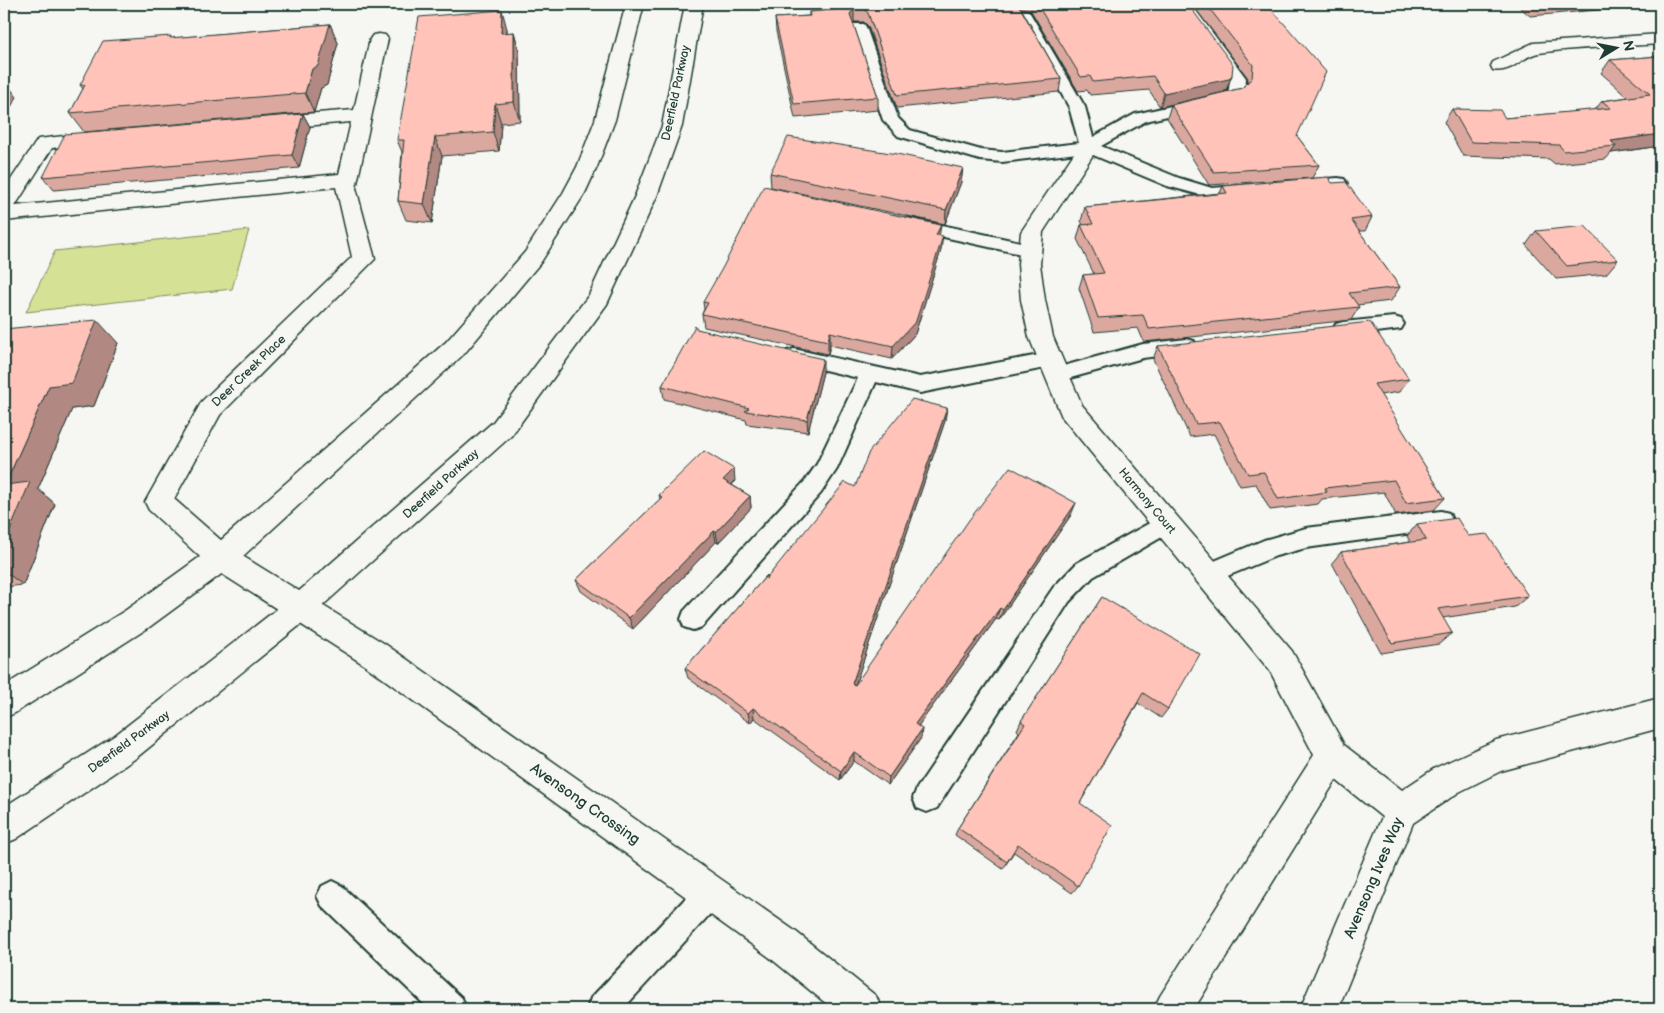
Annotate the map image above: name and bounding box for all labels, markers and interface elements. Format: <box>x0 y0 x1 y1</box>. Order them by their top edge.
north arrow <box>1592 22 1642 72</box>
text: N <box>1619 39 1638 52</box>
street label: Deerfield Parkway <box>659 43 694 142</box>
street label: Deer Creek Place <box>209 332 289 410</box>
street label: Deerfield Parkway <box>400 446 483 522</box>
street label: Harmony Court <box>1115 465 1179 537</box>
street label: Deerfield Parkway <box>85 707 173 777</box>
street label: Avensong Crossing <box>526 759 644 849</box>
street label: Avensong Ives Way <box>1340 814 1408 941</box>

